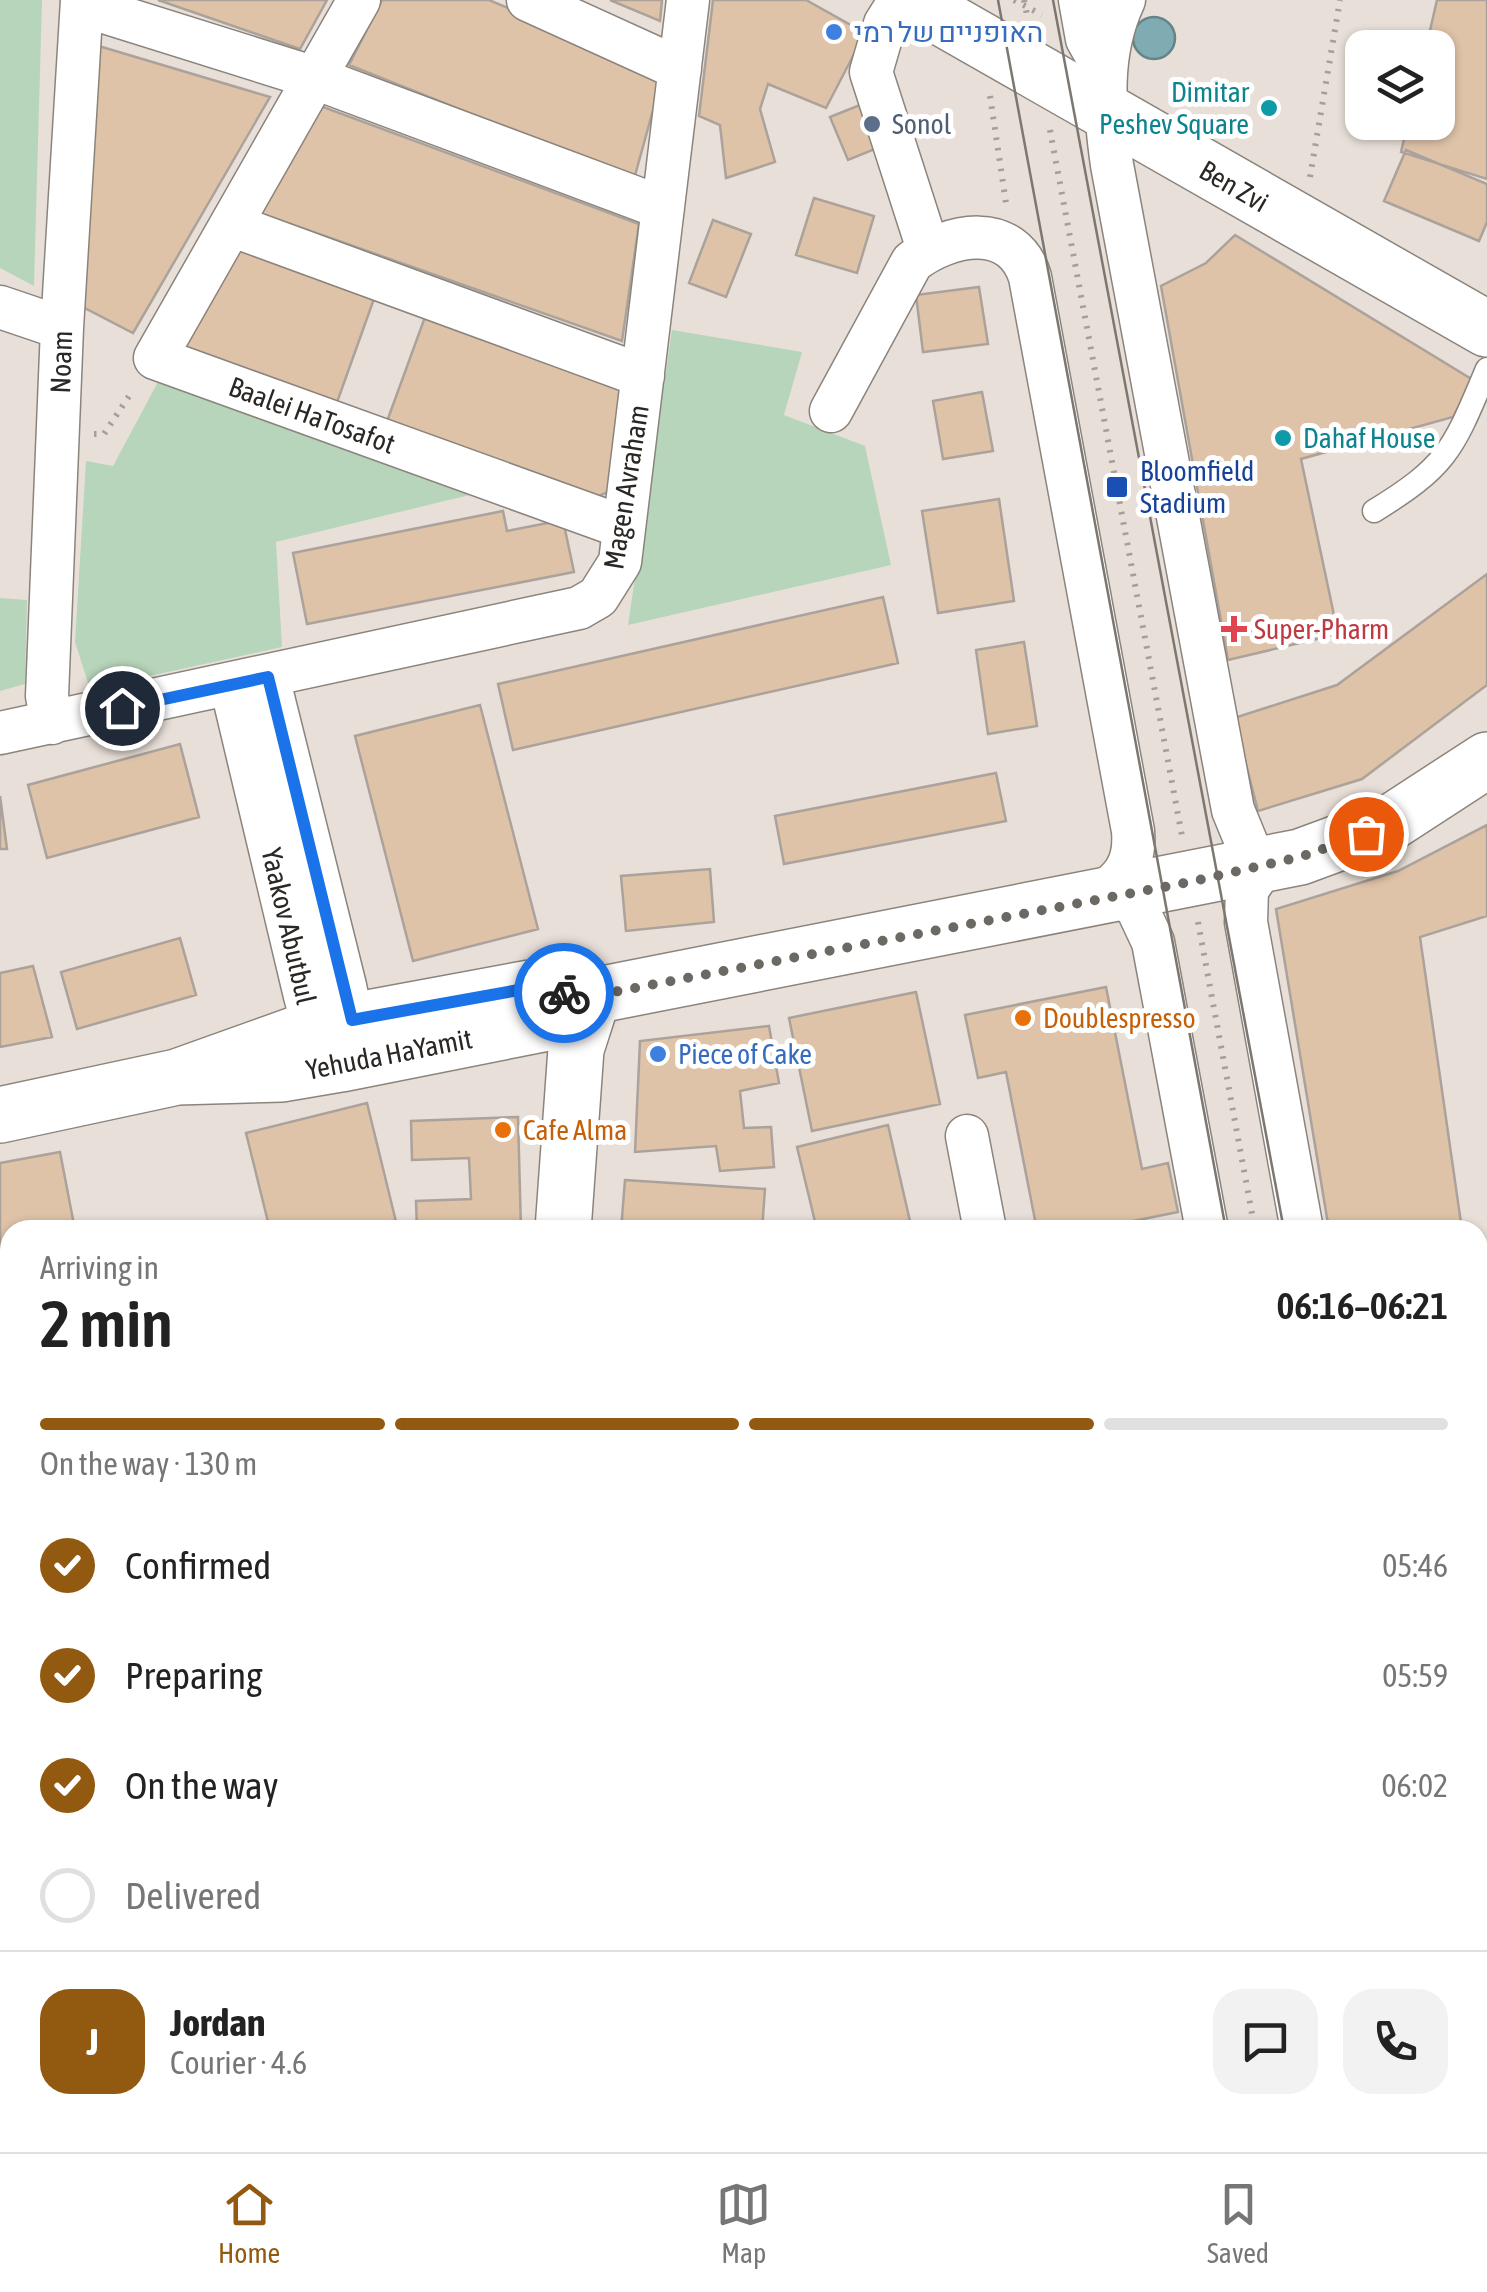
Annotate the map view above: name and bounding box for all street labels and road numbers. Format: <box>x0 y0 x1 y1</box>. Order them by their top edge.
street label: Ben Zvi <box>1194 154 1274 218</box>
street label: Noam <box>44 330 78 394</box>
street label: Baalei HaTosafot <box>225 370 399 460</box>
street label: Magen Avraham <box>597 402 655 572</box>
street label: Yaakov Abutbul <box>255 845 323 1008</box>
street label: Yehuda HaYamit <box>303 1022 475 1086</box>

